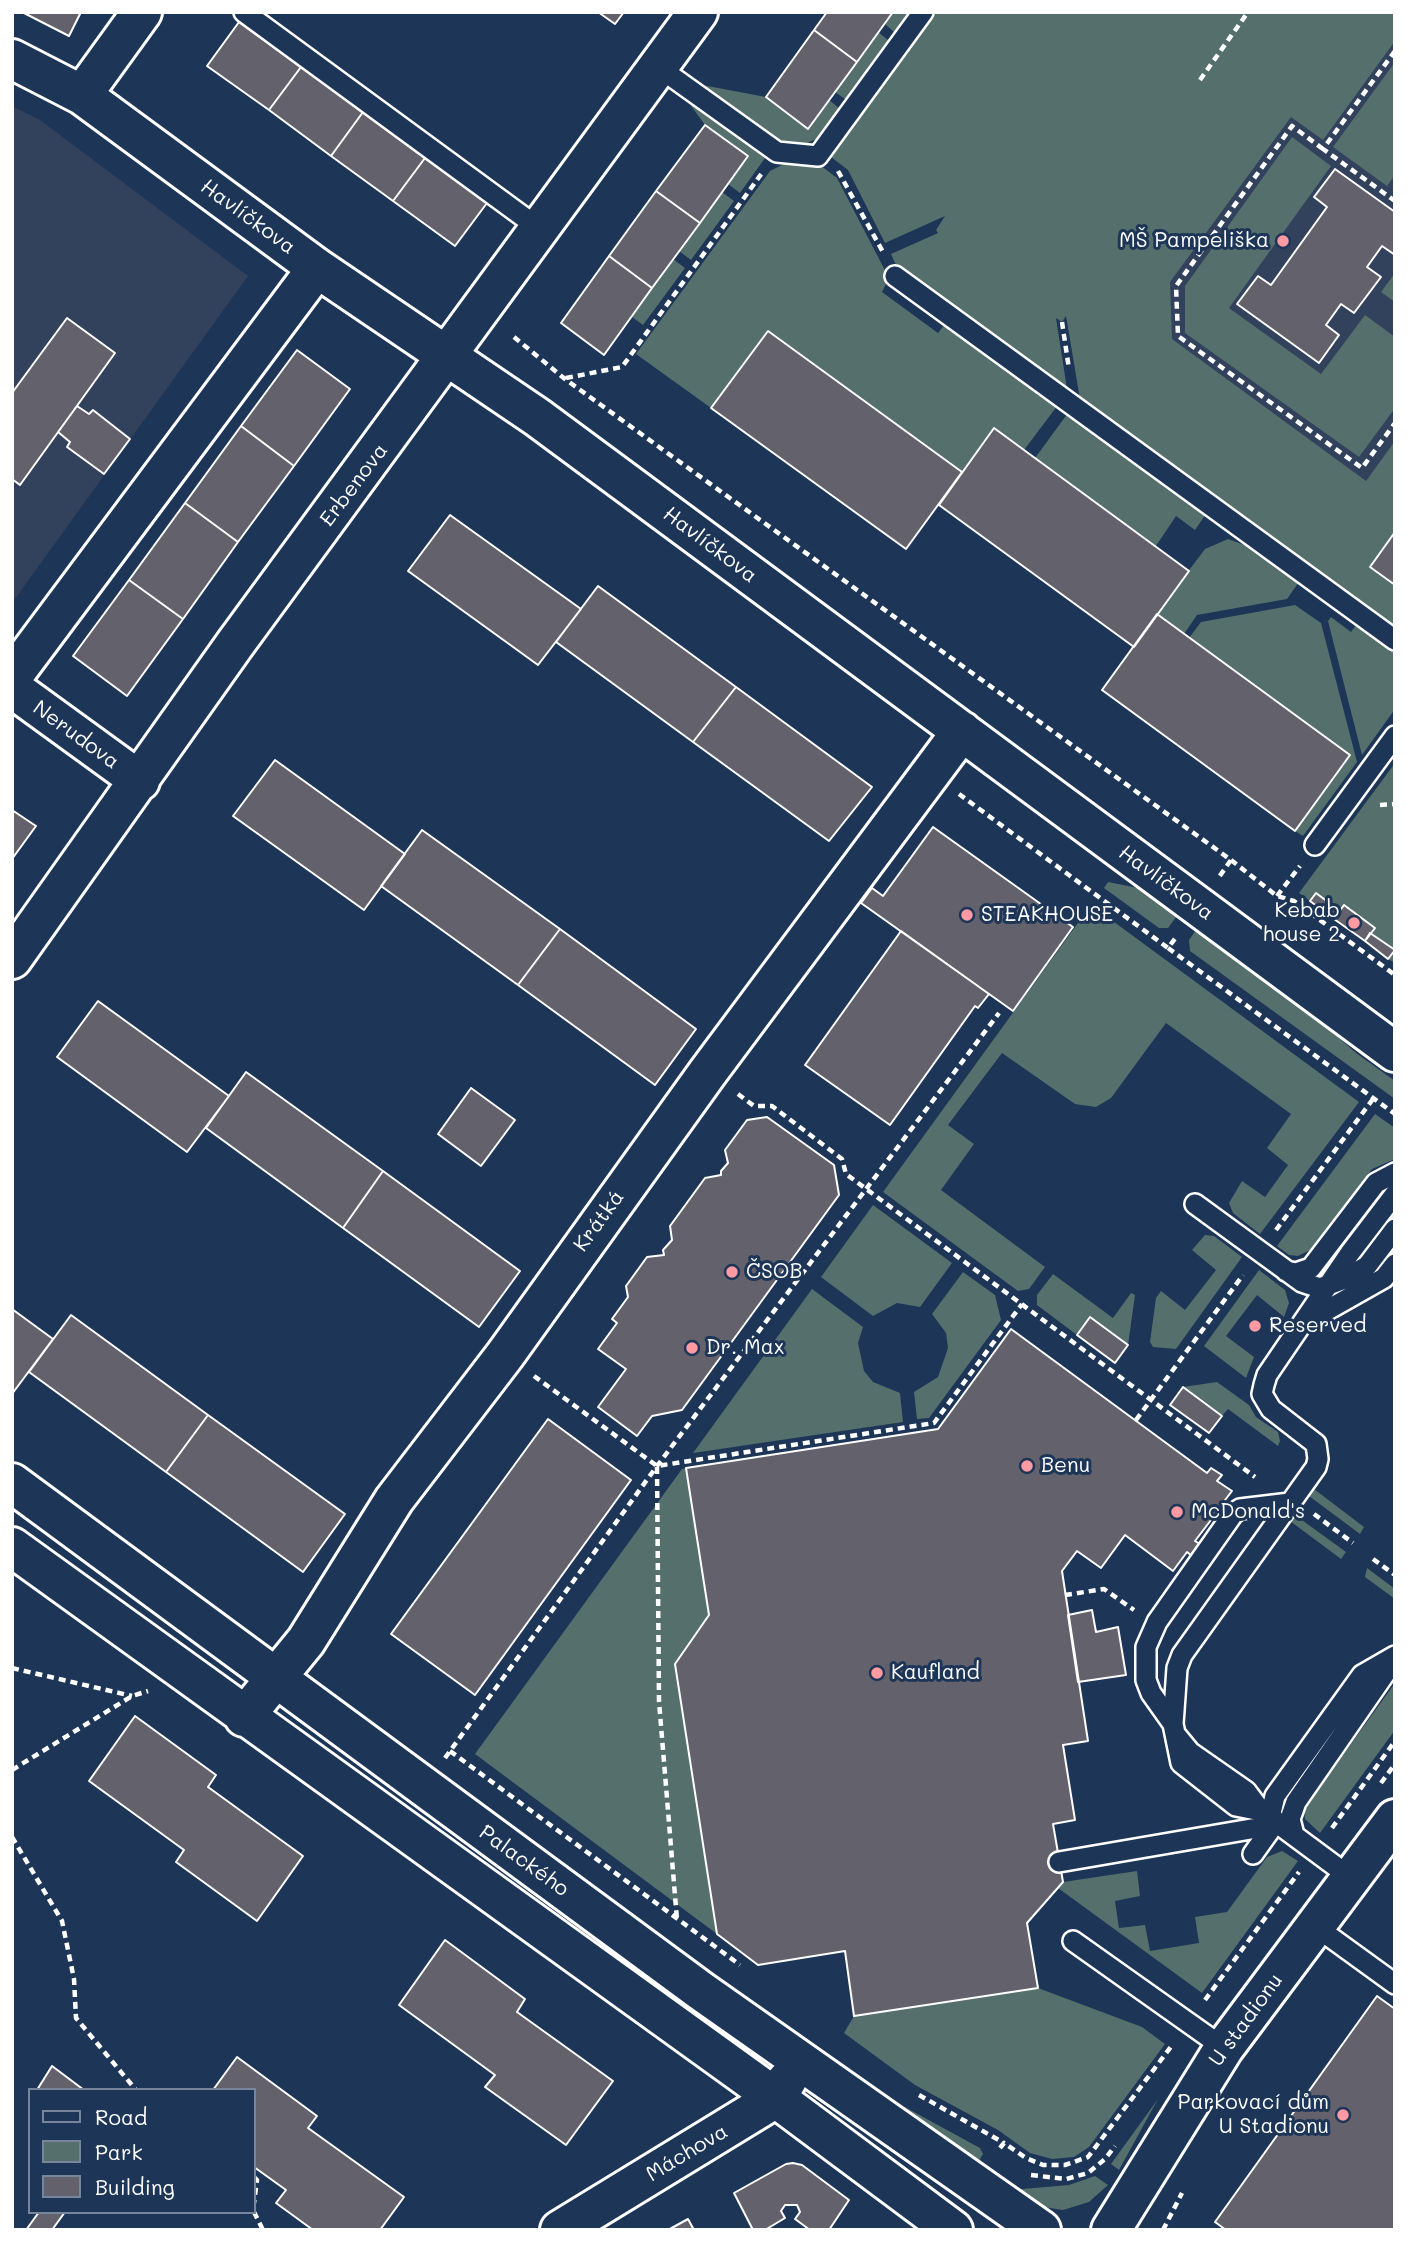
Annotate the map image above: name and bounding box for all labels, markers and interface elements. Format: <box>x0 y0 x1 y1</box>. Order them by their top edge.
street label: Havlíčkova <box>196 174 300 260</box>
place label: MŠ Pampeliška <box>1119 228 1269 254</box>
marker: MŠ Pampeliška <box>1275 233 1291 249</box>
street label: Erbenova <box>315 439 393 531</box>
street label: Havlíčkova <box>658 501 762 589</box>
street label: Nerudova <box>28 695 124 775</box>
street label: Havlíčkova <box>1114 840 1218 926</box>
place label: Kebab house 2 <box>1263 898 1340 948</box>
place label: STEAKHOUSE <box>981 902 1113 928</box>
marker: STEAKHOUSE <box>959 907 975 923</box>
marker: Kebab house 2 <box>1346 915 1362 931</box>
street label: Krátká <box>568 1185 630 1257</box>
place label: ČSOB <box>746 1259 802 1285</box>
marker: ČSOB <box>724 1264 740 1280</box>
place label: Reserved <box>1269 1313 1367 1339</box>
marker: Reserved <box>1247 1318 1263 1334</box>
place label: Dr. Max <box>706 1335 784 1361</box>
marker: Dr. Max <box>684 1340 700 1356</box>
place label: Benu <box>1041 1453 1090 1479</box>
marker: Benu <box>1019 1458 1035 1474</box>
place label: McDonald's <box>1191 1499 1305 1525</box>
marker: McDonald's <box>1169 1504 1185 1520</box>
place label: Kaufland <box>891 1660 980 1686</box>
marker: Kaufland <box>869 1665 885 1681</box>
street label: Palackého <box>474 1820 574 1902</box>
street label: U stadionu <box>1204 1969 1288 2071</box>
legend <box>28 2088 256 2214</box>
place label: Parkovací dům U Stadionu <box>1178 2090 1329 2140</box>
text: Road <box>95 2103 147 2130</box>
marker: Parkovací dům U Stadionu <box>1335 2107 1351 2123</box>
street label: Máchova <box>642 2119 732 2187</box>
text: Park <box>95 2138 143 2165</box>
text: Building <box>95 2173 175 2200</box>

